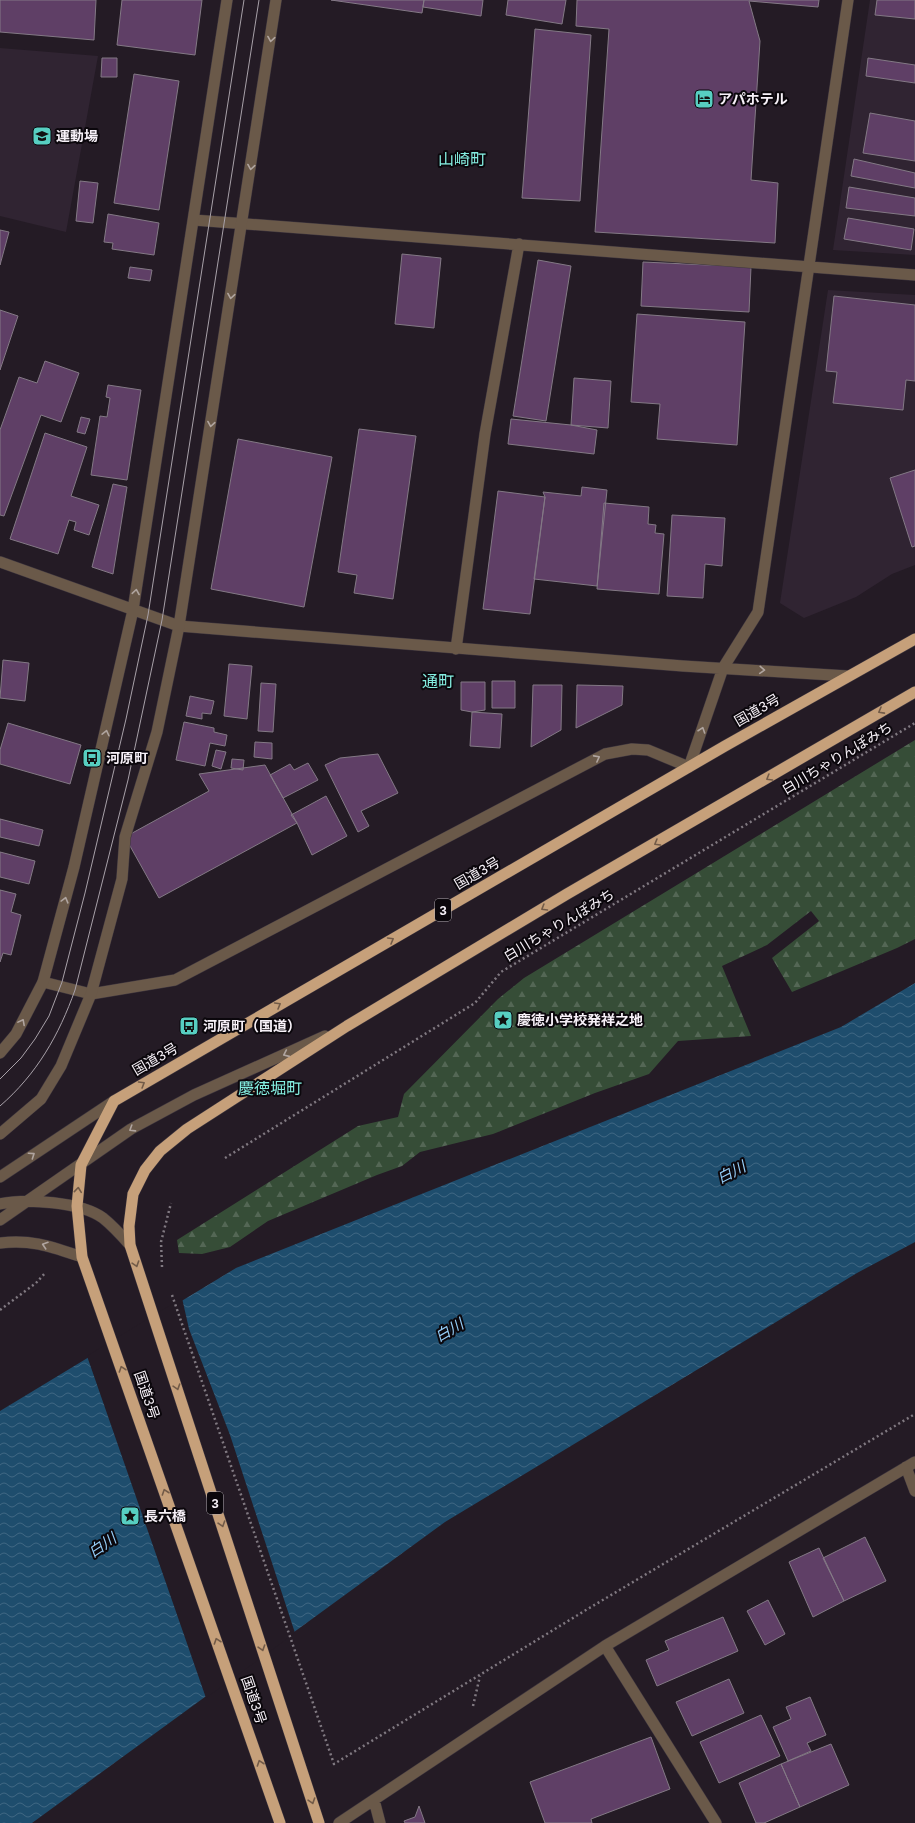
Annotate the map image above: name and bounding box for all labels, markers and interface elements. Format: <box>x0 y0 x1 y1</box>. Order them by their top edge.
one-way arrow <box>267 36 276 42</box>
hotel icon: アパホテル <box>693 88 715 110</box>
place label: アパホテル <box>718 91 788 107</box>
school or university icon: 運動場 <box>31 125 53 147</box>
place label: 運動場 <box>56 128 98 144</box>
district label: 山崎町 <box>438 151 486 168</box>
one-way arrow <box>247 164 256 170</box>
one-way arrow <box>227 292 236 299</box>
one-way arrow <box>207 421 216 427</box>
one-way arrow <box>131 589 140 595</box>
one-way arrow <box>759 666 765 675</box>
district label: 通町 <box>422 673 454 690</box>
street label: 国道3号 <box>731 691 783 729</box>
one-way arrow <box>878 707 885 714</box>
street label: 白川ちゃりんぽみち <box>779 719 895 797</box>
one-way arrow <box>697 727 705 734</box>
one-way arrow <box>101 729 110 736</box>
bus stop icon: 河原町 <box>81 747 103 769</box>
place label: 河原町 <box>106 750 148 766</box>
one-way arrow <box>593 755 601 763</box>
one-way arrow <box>766 773 773 780</box>
one-way arrow <box>654 838 661 845</box>
street label: 国道3号 <box>451 854 503 892</box>
street label: 白川ちゃりんぽみち <box>501 886 617 964</box>
one-way arrow <box>61 896 69 903</box>
road number: 3 <box>435 899 451 921</box>
one-way arrow <box>541 903 548 910</box>
one-way arrow <box>387 937 394 944</box>
one-way arrow <box>274 1003 281 1010</box>
place icon: 慶徳小学校発祥之地 <box>492 1009 514 1031</box>
place label: 慶徳小学校発祥之地 <box>517 1012 643 1028</box>
bus stop icon: 河原町（国道） <box>178 1015 200 1037</box>
one-way arrow <box>18 1018 25 1026</box>
place label: 河原町（国道） <box>203 1018 301 1034</box>
street label: 国道3号 <box>129 1040 181 1078</box>
one-way arrow <box>283 1049 290 1057</box>
district label: 慶徳堀町 <box>238 1080 302 1097</box>
one-way arrow <box>138 1082 145 1089</box>
one-way arrow <box>129 1125 136 1132</box>
one-way arrow <box>28 1153 35 1160</box>
water label: 白川 <box>714 1157 750 1186</box>
one-way arrow <box>74 1187 83 1194</box>
one-way arrow <box>42 1241 49 1250</box>
one-way arrow <box>132 1260 140 1267</box>
water label: 白川 <box>432 1314 468 1345</box>
one-way arrow <box>118 1366 126 1373</box>
street label: 国道3号 <box>131 1369 163 1421</box>
one-way arrow <box>172 1384 181 1391</box>
one-way arrow <box>161 1488 169 1495</box>
road number: 3 <box>207 1492 223 1514</box>
place icon: 長六橋 <box>119 1505 141 1527</box>
place label: 長六橋 <box>144 1508 186 1524</box>
one-way arrow <box>217 1521 226 1528</box>
water label: 白川 <box>85 1528 121 1560</box>
one-way arrow <box>213 1637 222 1644</box>
one-way arrow <box>257 1644 266 1651</box>
street label: 国道3号 <box>238 1674 270 1726</box>
one-way arrow <box>256 1760 265 1767</box>
one-way arrow <box>308 1798 316 1805</box>

